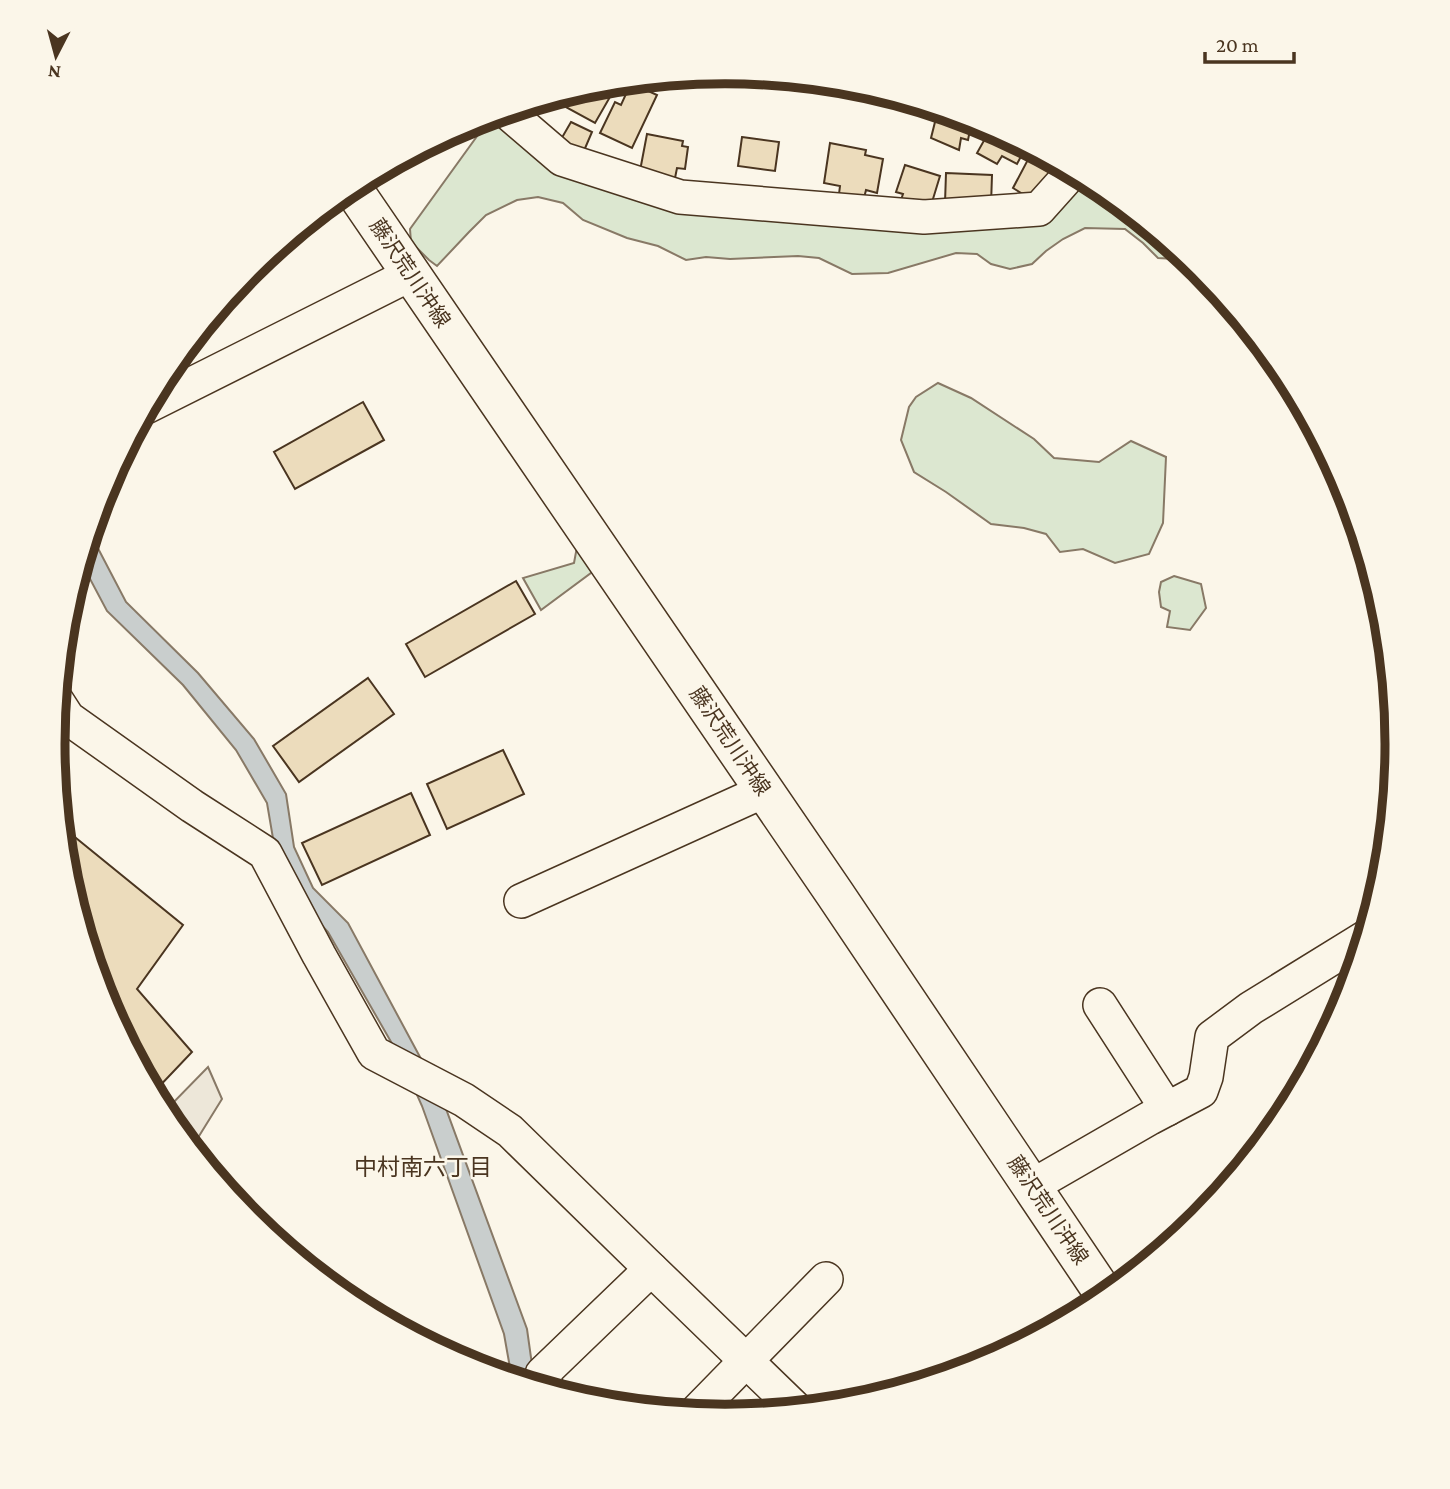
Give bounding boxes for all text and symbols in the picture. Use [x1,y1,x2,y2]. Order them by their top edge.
north arrow [21,21,91,91]
scale bar [1205,21,1294,65]
text: 20 m [1216,33,1259,57]
text: N [47,61,62,84]
street label: 藤沢荒川沖線 [365,214,455,332]
street label: 藤沢荒川沖線 [685,682,775,800]
street label: 藤沢荒川沖線 [1003,1151,1093,1269]
district label: 中村南六丁目 [354,1154,492,1180]

